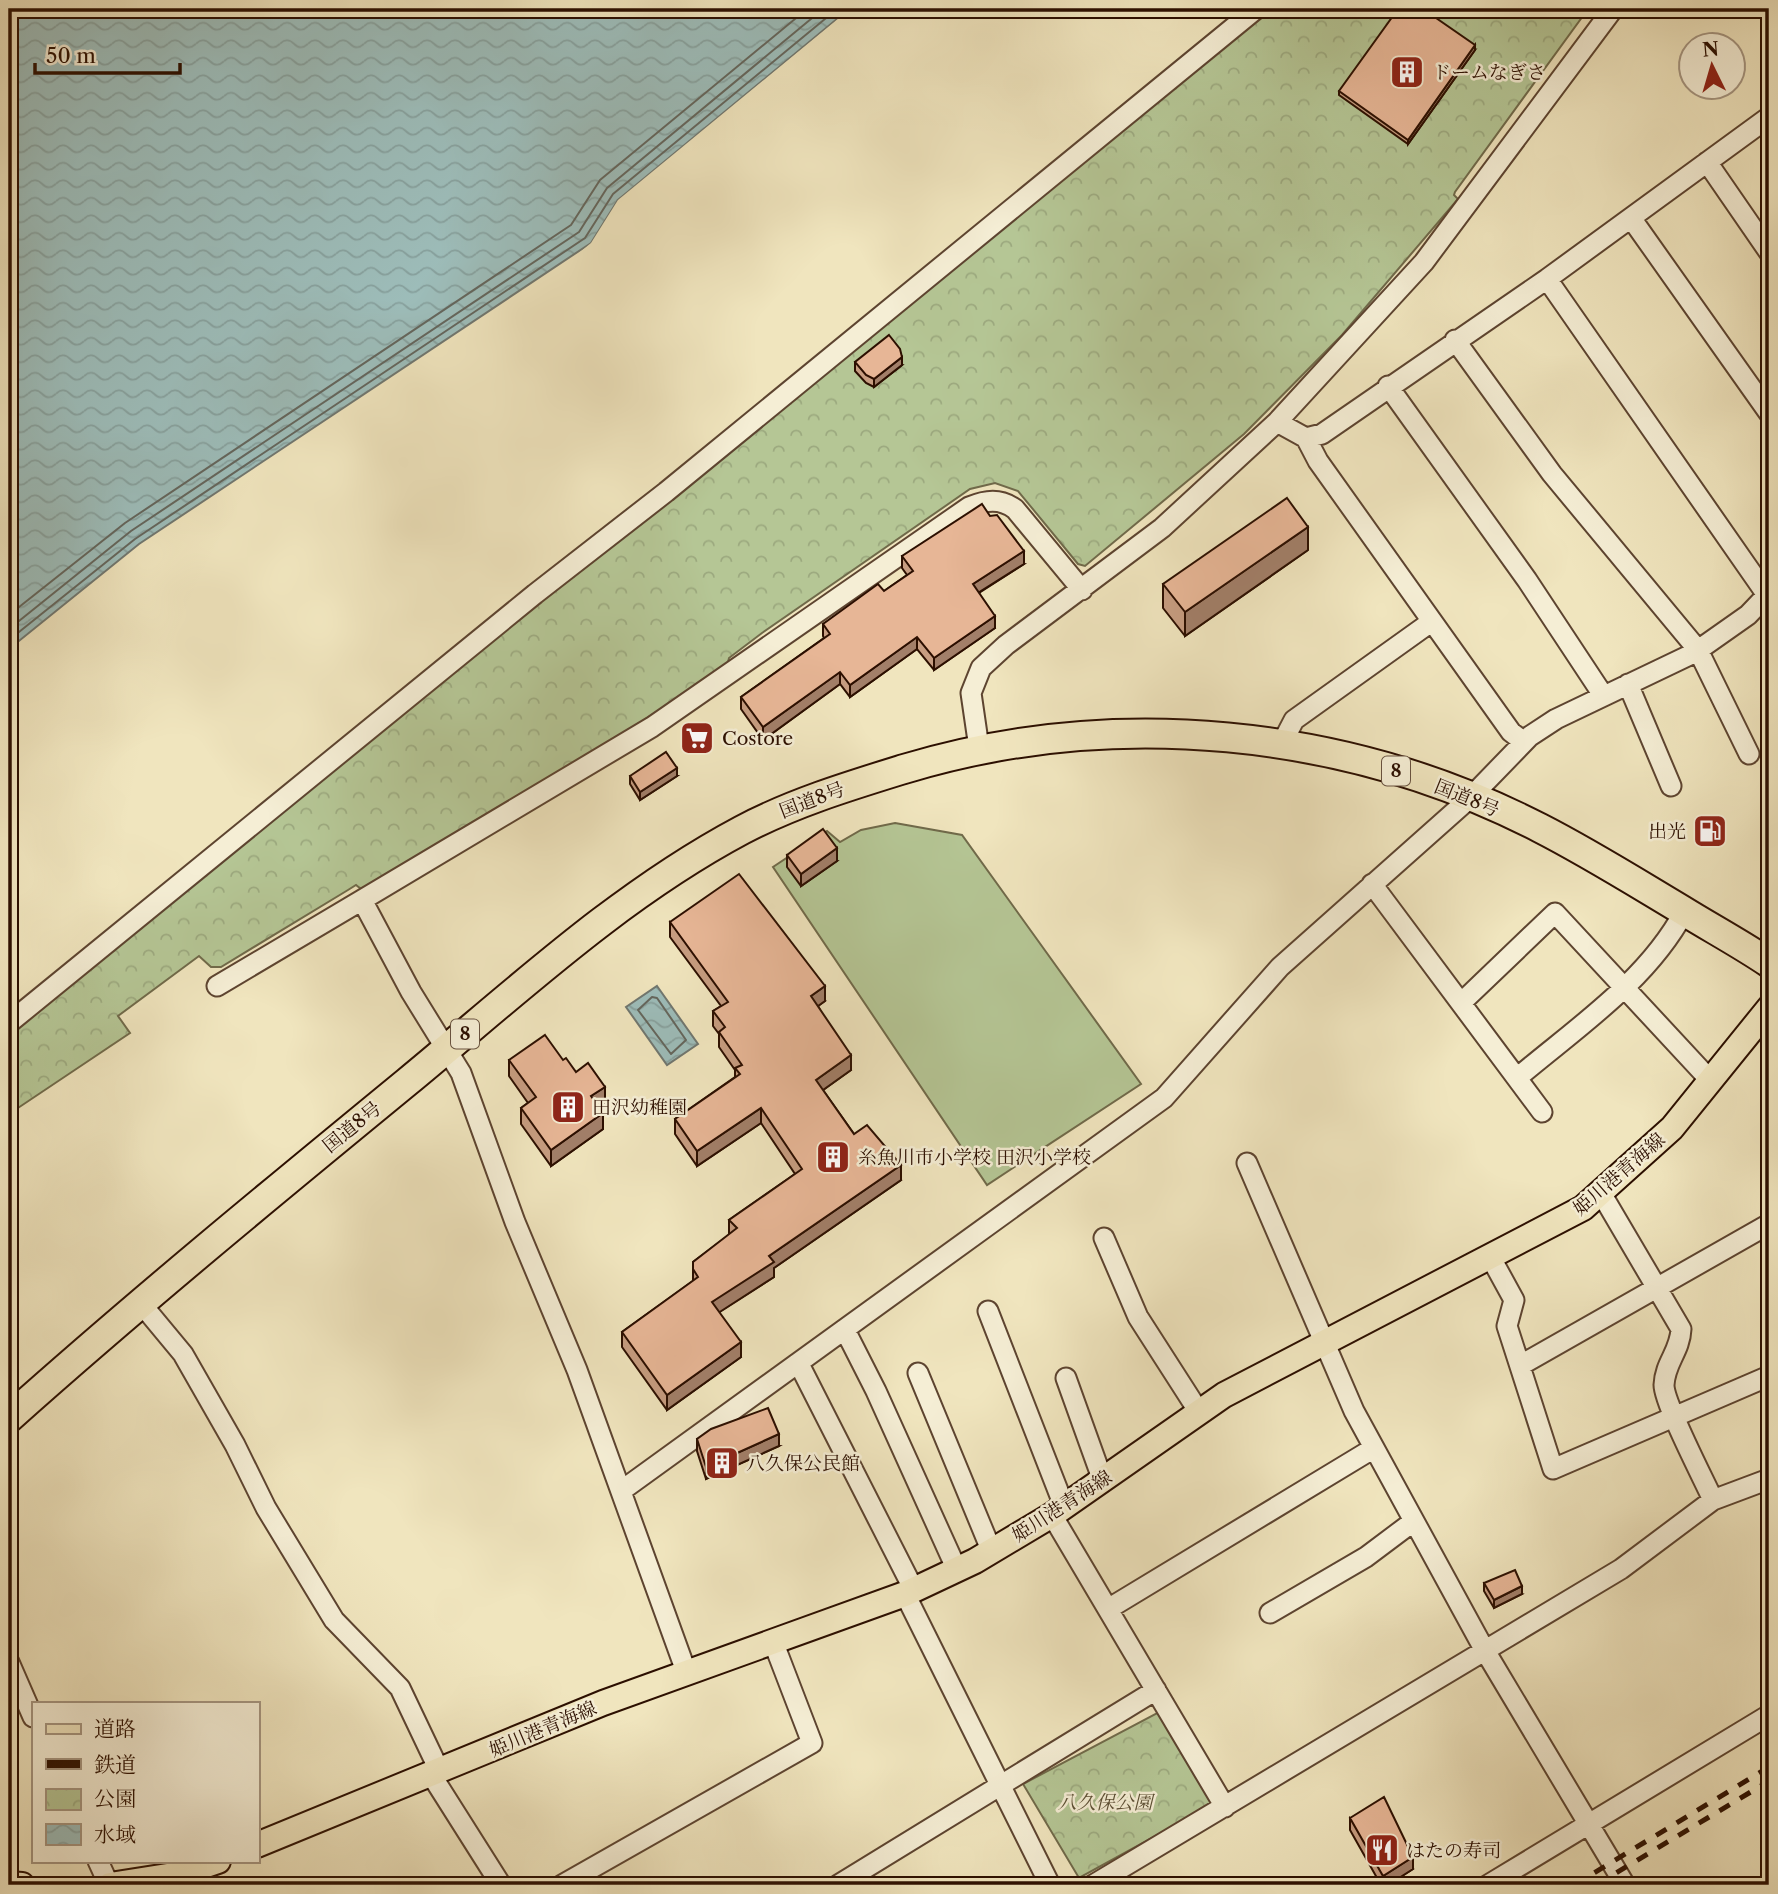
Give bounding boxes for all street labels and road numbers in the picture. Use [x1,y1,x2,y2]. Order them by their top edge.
road number: 8 [1382,756,1410,786]
street label: 国道8号 [1431,775,1503,821]
street label: 国道8号 [776,777,848,823]
road number: 8 [451,1020,479,1049]
street label: 国道8号 [318,1097,386,1157]
street label: 姫川港青海線 [1568,1128,1670,1220]
street label: 姫川港青海線 [1008,1465,1116,1547]
street label: 姫川港青海線 [486,1696,600,1762]

